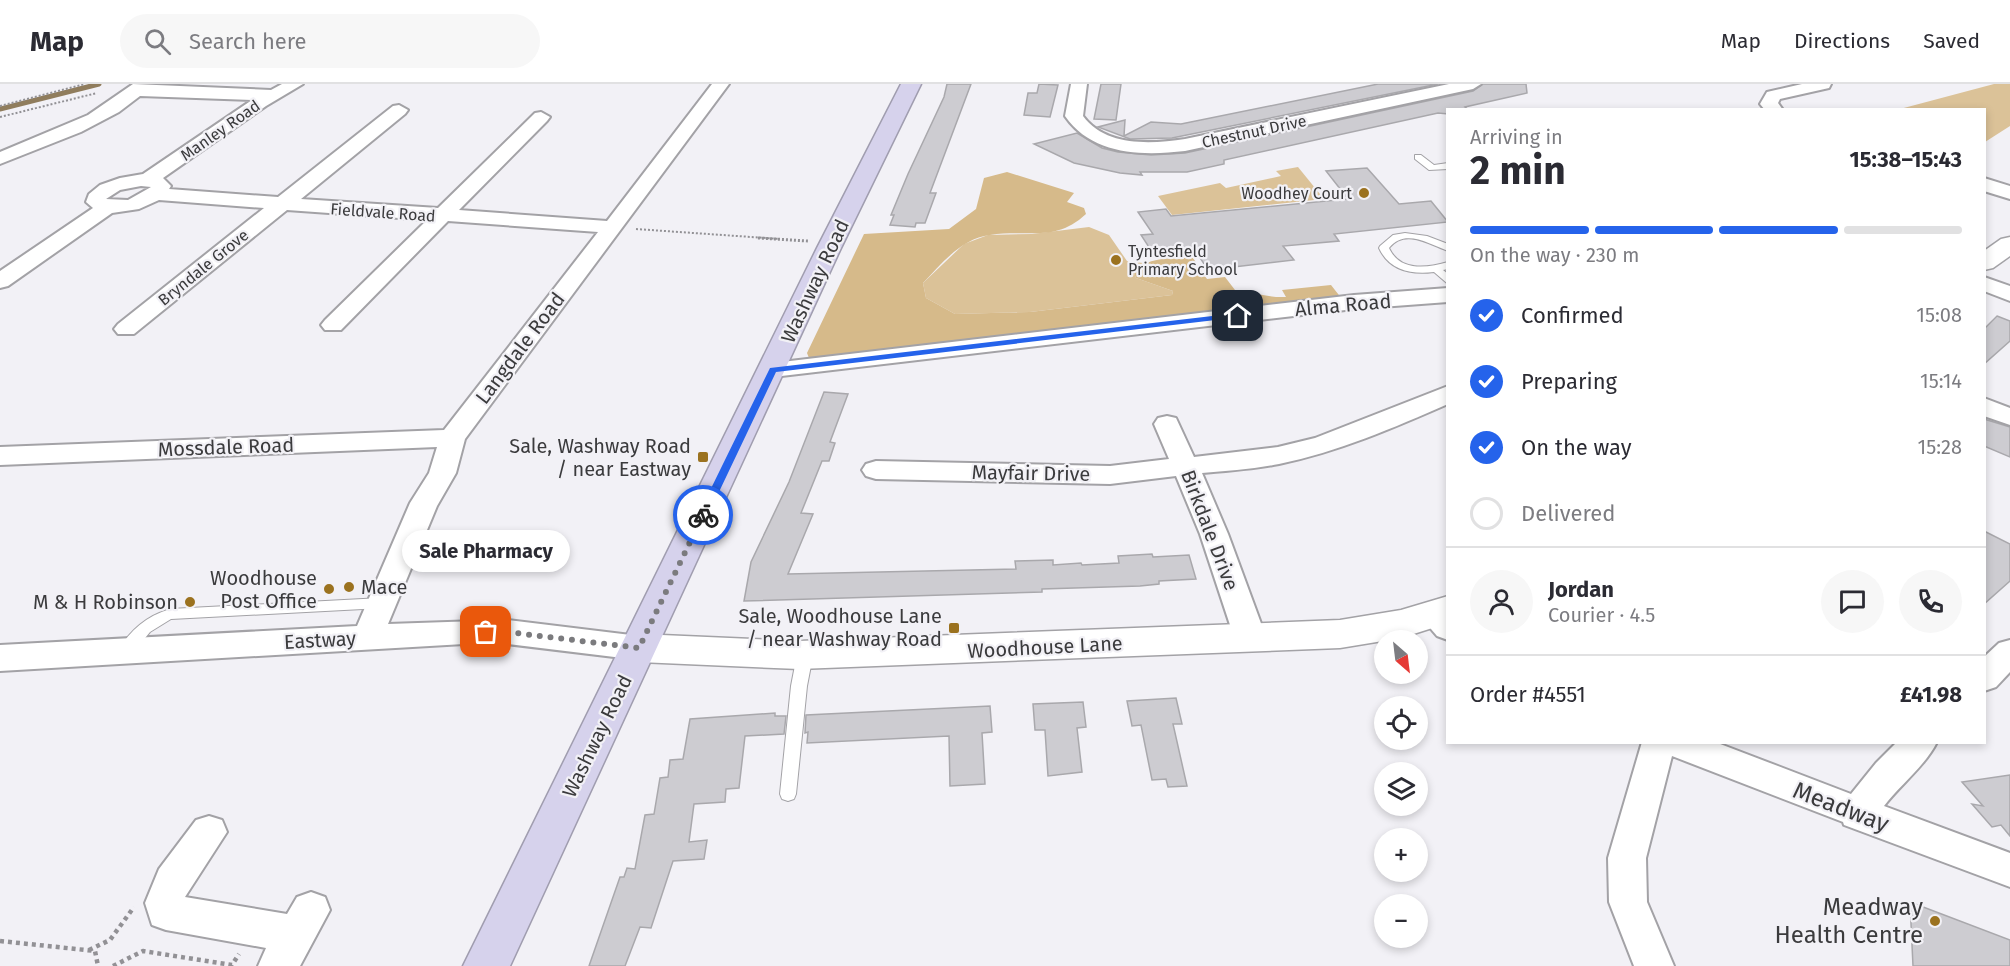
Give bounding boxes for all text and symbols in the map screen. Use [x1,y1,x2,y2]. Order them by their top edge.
search box [120,14,540,68]
text: Map [30,25,84,58]
icon: search [141,25,174,58]
text: Search here [189,28,307,55]
text: Map [1721,28,1761,54]
text: Directions [1794,28,1890,54]
text: Saved [1923,28,1980,54]
street label: Manley Road [177,96,264,165]
street label: Chestnut Drive [1200,111,1308,152]
text: Arriving in [1470,125,1563,149]
text: 15:38–15:43 [1850,146,1962,173]
text: 2 min [1470,148,1566,194]
place label: Woodhey Court [1241,184,1352,203]
marker: Woodhey Court [1357,186,1371,200]
street label: Fieldvale Road [330,199,436,226]
street label: Washway Road [776,215,854,347]
street label: Bryndale Grove [154,225,252,310]
place label: Tyntesfield Primary School [1128,242,1238,279]
text: On the way · 230 m [1470,243,1639,267]
marker: Tyntesfield Primary School [1109,253,1123,267]
street label: Langdale Road [470,288,570,408]
street label: Alma Road [1294,289,1392,321]
pin [1212,290,1263,341]
icon: home [1221,299,1254,332]
icon: check [1470,299,1503,332]
text: Confirmed [1521,302,1624,329]
text: 15:08 [1916,303,1962,327]
icon: check [1470,365,1503,398]
text: Preparing [1521,368,1617,395]
text: 15:14 [1920,369,1962,393]
icon: check [1470,431,1503,464]
street label: Mossdale Road [157,433,295,461]
place label: Sale, Washway Road / near Eastway [509,434,691,481]
text: On the way [1521,434,1632,461]
text: 15:28 [1918,435,1962,459]
marker: Sale, Washway Road / near Eastway [696,450,710,464]
street label: Mayfair Drive [971,460,1091,486]
street label: Birkdale Drive [1176,466,1244,594]
courier [673,485,733,545]
icon: bike [687,499,720,532]
text: Delivered [1521,500,1616,527]
callout: Sale Pharmacy [402,530,570,572]
text: Sale Pharmacy [419,539,553,563]
place label: Woodhouse Post Office [210,566,317,613]
button: person [1470,570,1533,633]
button: chat [1821,570,1884,633]
button: phone [1899,570,1962,633]
place label: Mace [361,575,408,599]
text: Jordan [1548,576,1614,603]
marker: Mace [342,580,356,594]
marker: Woodhouse Post Office [322,582,336,596]
place label: M & H Robinson [33,590,178,614]
marker: M & H Robinson [183,595,197,609]
text: Courier · 4.5 [1548,603,1655,627]
place label: Sale, Woodhouse Lane / near Washway Road [738,604,942,651]
pin [460,606,511,657]
icon: bag [469,615,502,648]
marker: Sale, Woodhouse Lane / near Washway Road [947,621,961,635]
street label: Eastway [283,626,357,654]
north arrow [1374,630,1428,684]
map controls [1374,630,1428,948]
street label: Woodhouse Lane [967,631,1123,663]
street label: Washway Road [557,671,637,801]
text: Order #4551 [1470,681,1586,708]
text: £41.98 [1900,681,1962,708]
button: locate [1374,696,1428,750]
button: layers [1374,762,1428,816]
street label: Meadway [1789,776,1893,838]
button: + [1374,828,1428,882]
place label: Meadway Health Centre [1775,893,1923,949]
button: − [1374,894,1428,948]
marker: Meadway Health Centre [1928,914,1942,928]

